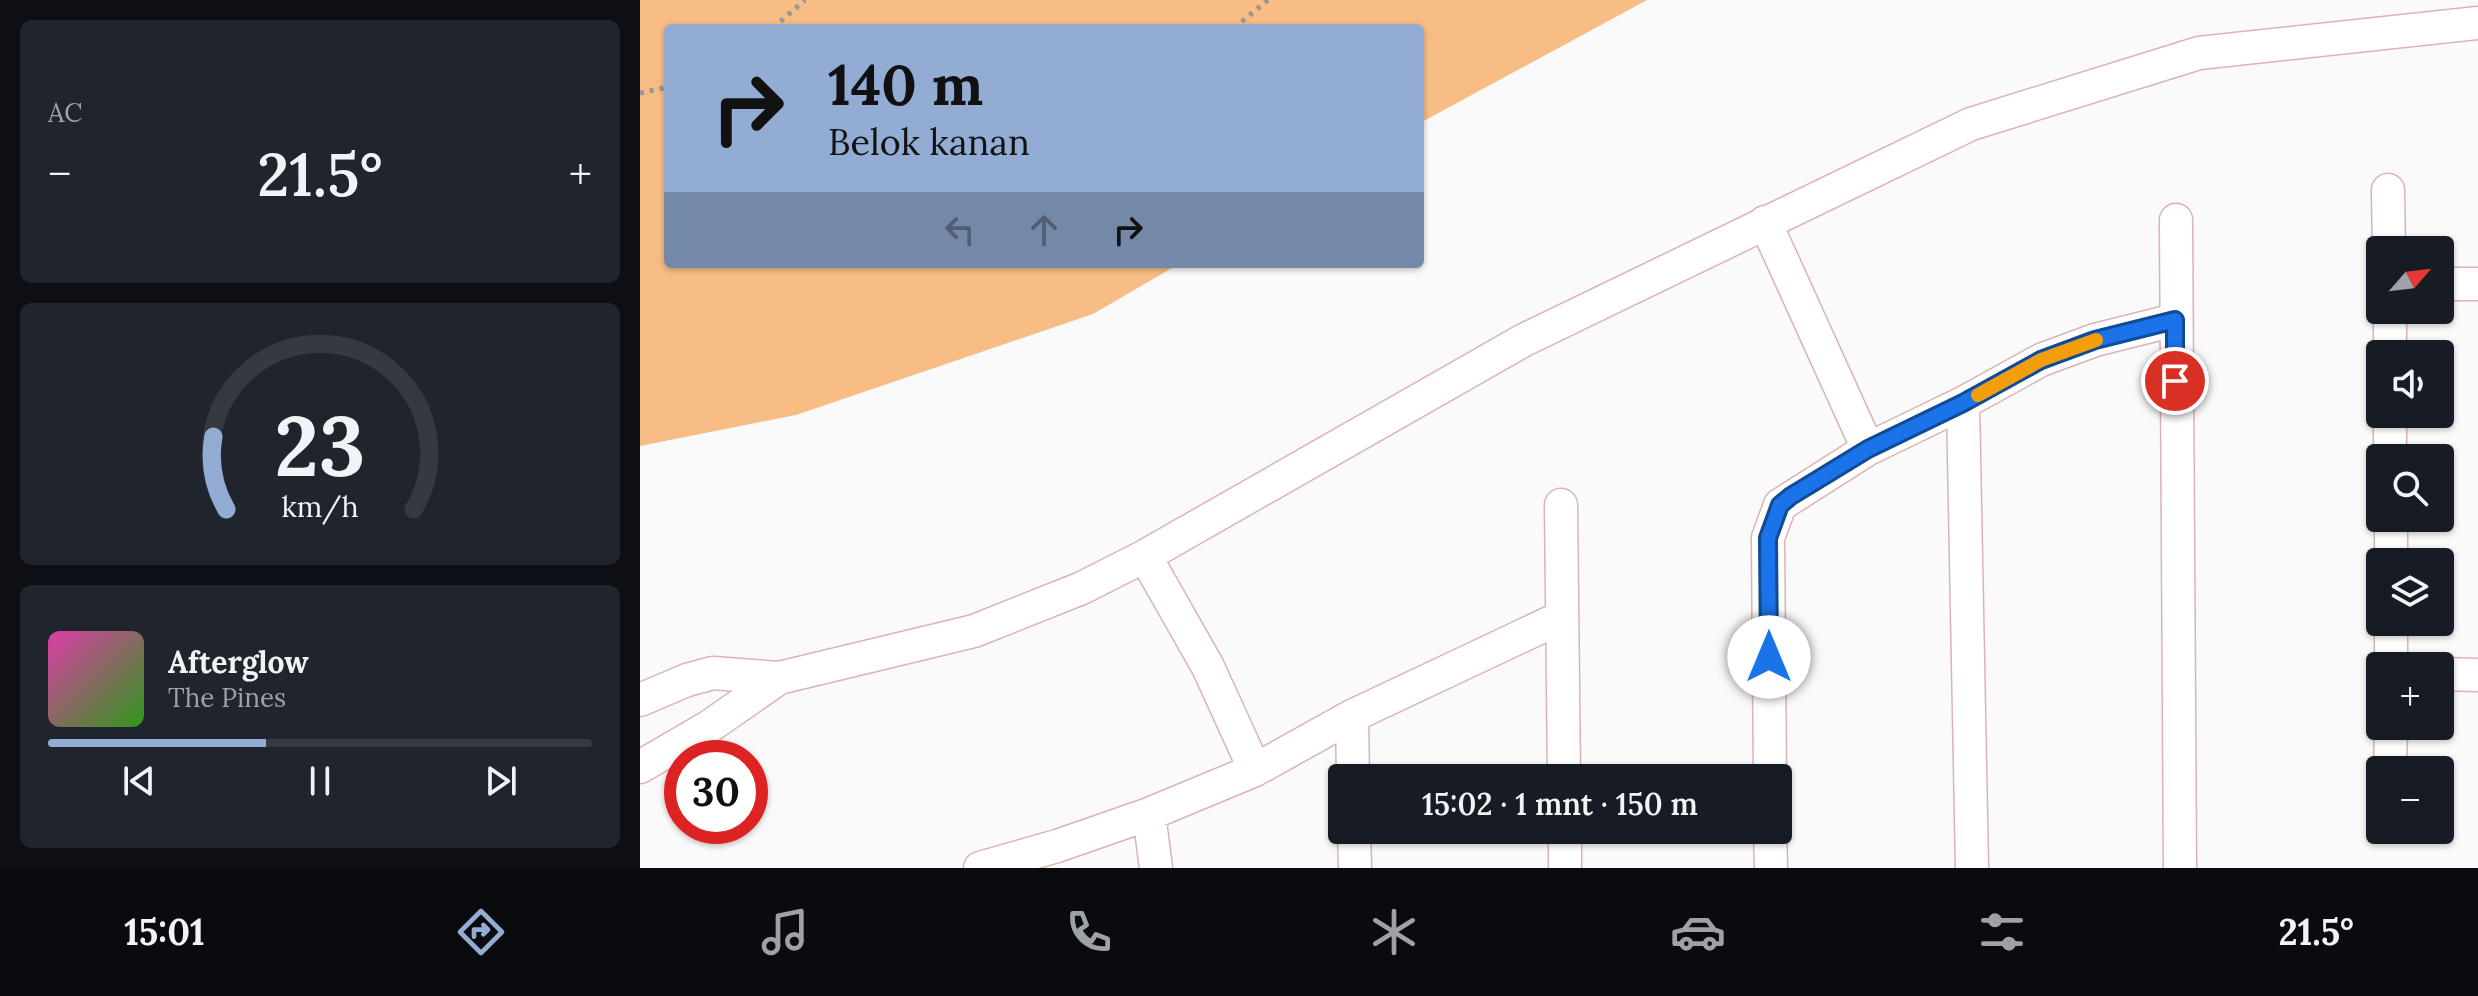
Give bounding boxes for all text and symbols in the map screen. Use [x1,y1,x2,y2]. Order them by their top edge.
text: 140 m [828,49,983,120]
icon: right [696,56,800,160]
text: AC [48,96,82,129]
text: Belok kanan [828,119,1030,165]
text: 21.5° [257,136,383,212]
text: − [48,146,71,202]
text: + [569,146,592,202]
icon: left [938,208,982,252]
icon: ahead [1022,208,1066,252]
icon: right [1106,208,1150,252]
north arrow [2366,236,2454,324]
map controls [2366,236,2454,844]
button: sound [2366,340,2454,428]
pin [2141,347,2209,415]
icon: arrive [2153,359,2197,403]
text: 23 [275,392,365,499]
button: search [2366,444,2454,532]
text: km/h [281,488,359,525]
button: layers [2366,548,2454,636]
position arrow [1727,615,1811,699]
text: Afterglow [168,643,309,681]
button: + [2366,652,2454,740]
text: The Pines [168,681,286,714]
speed limit sign: 30 [664,740,768,844]
button: − [2366,756,2454,844]
icon: previous [117,759,161,803]
icon: pause [298,759,342,803]
icon: next [479,759,523,803]
text: 15:02 · 1 mnt · 150 m [1422,785,1698,823]
icon: directions [453,904,509,960]
icon: music [757,904,813,960]
icon: phone [1061,904,1117,960]
icon: climate [1366,904,1422,960]
icon: car [1670,904,1726,960]
icon: filters [1974,904,2030,960]
text: 15:01 [124,909,205,955]
text: 21.5° [2278,909,2354,955]

